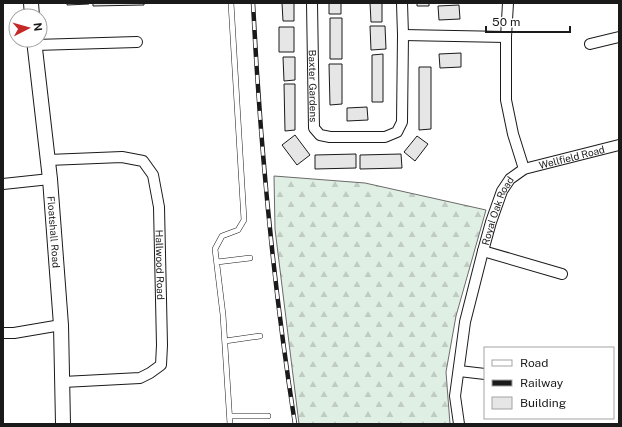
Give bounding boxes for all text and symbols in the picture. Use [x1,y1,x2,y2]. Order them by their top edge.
north arrow [8,8,48,48]
scale bar [486,8,570,34]
text: 50 m [492,15,520,29]
text: N [32,22,44,32]
street label: Baxter Gardens [307,50,320,122]
street label: Wellfield Road [538,143,606,171]
street label: Royal Oak Road [479,174,516,247]
street label: Floatshall Road [45,196,63,268]
street label: Hallwood Road [153,230,167,300]
legend [484,347,614,419]
text: Road [520,356,548,370]
text: Railway [520,376,564,390]
text: Building [520,396,566,410]

